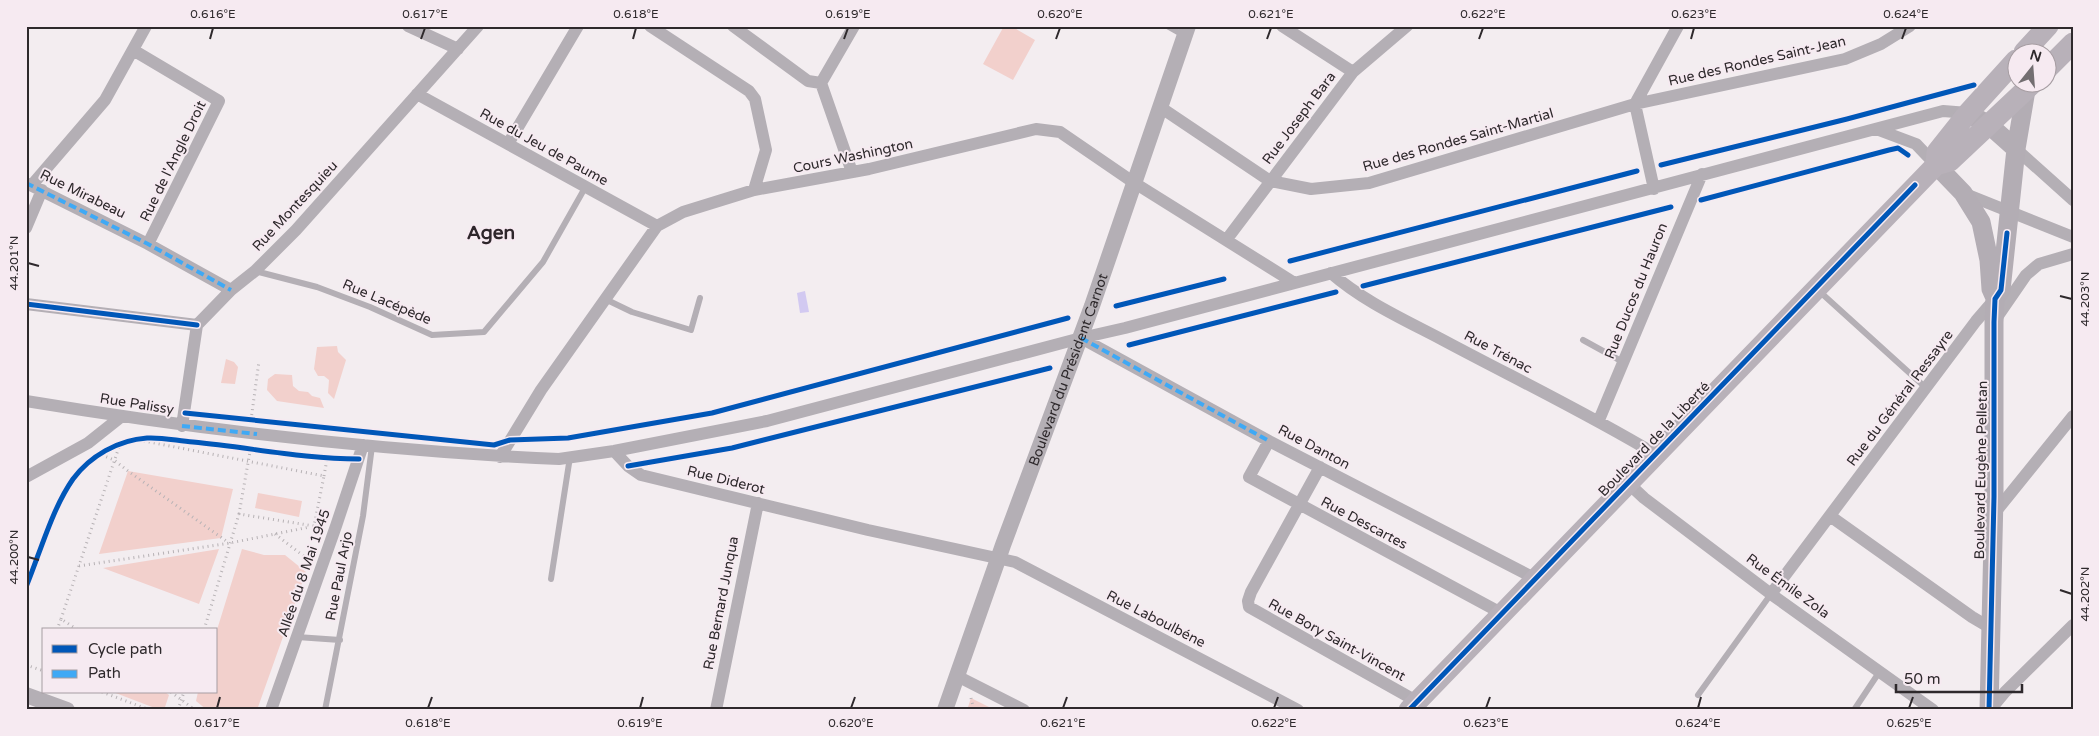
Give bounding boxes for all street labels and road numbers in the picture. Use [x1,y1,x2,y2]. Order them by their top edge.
street label: Rue des Rondes Saint-Jean [1667,32,1847,90]
street label: Rue Joseph Bara [1259,68,1339,168]
street label: Rue de l'Angle Droit [136,97,210,224]
street label: Rue du Jeu de Paume [477,105,611,189]
street label: Rue des Rondes Saint-Martial [1361,105,1555,175]
street label: Cours Washington [792,135,914,177]
street label: Rue Montesquieu [249,157,341,255]
street label: Rue Mirabeau [37,166,129,222]
street label: Rue Ducos du Hauron [1601,220,1671,362]
street label: Boulevard du Président Carnot [1025,270,1111,468]
street label: Rue Lacépède [340,276,434,328]
street label: Rue Trénac [1461,327,1535,377]
street label: Rue du Général Ressayre [1843,327,1957,469]
street label: Boulevard de la Liberté [1595,378,1713,500]
street label: Boulevard Eugène Pelletan [1971,380,1991,560]
street label: Rue Palissy [99,390,176,418]
street label: Rue Danton [1275,421,1353,473]
street label: Rue Diderot [685,462,767,498]
street label: Rue Descartes [1318,493,1410,553]
street label: Allée du 8 Mai 1945 [274,507,334,639]
street label: Rue Paul Arjo [322,530,356,622]
street label: Rue Bernard Junqua [700,535,742,671]
street label: Rue Émile Zola [1743,550,1833,622]
street label: Rue Laboulbéne [1104,587,1208,651]
street label: Rue Bory Saint-Vincent [1265,595,1409,685]

